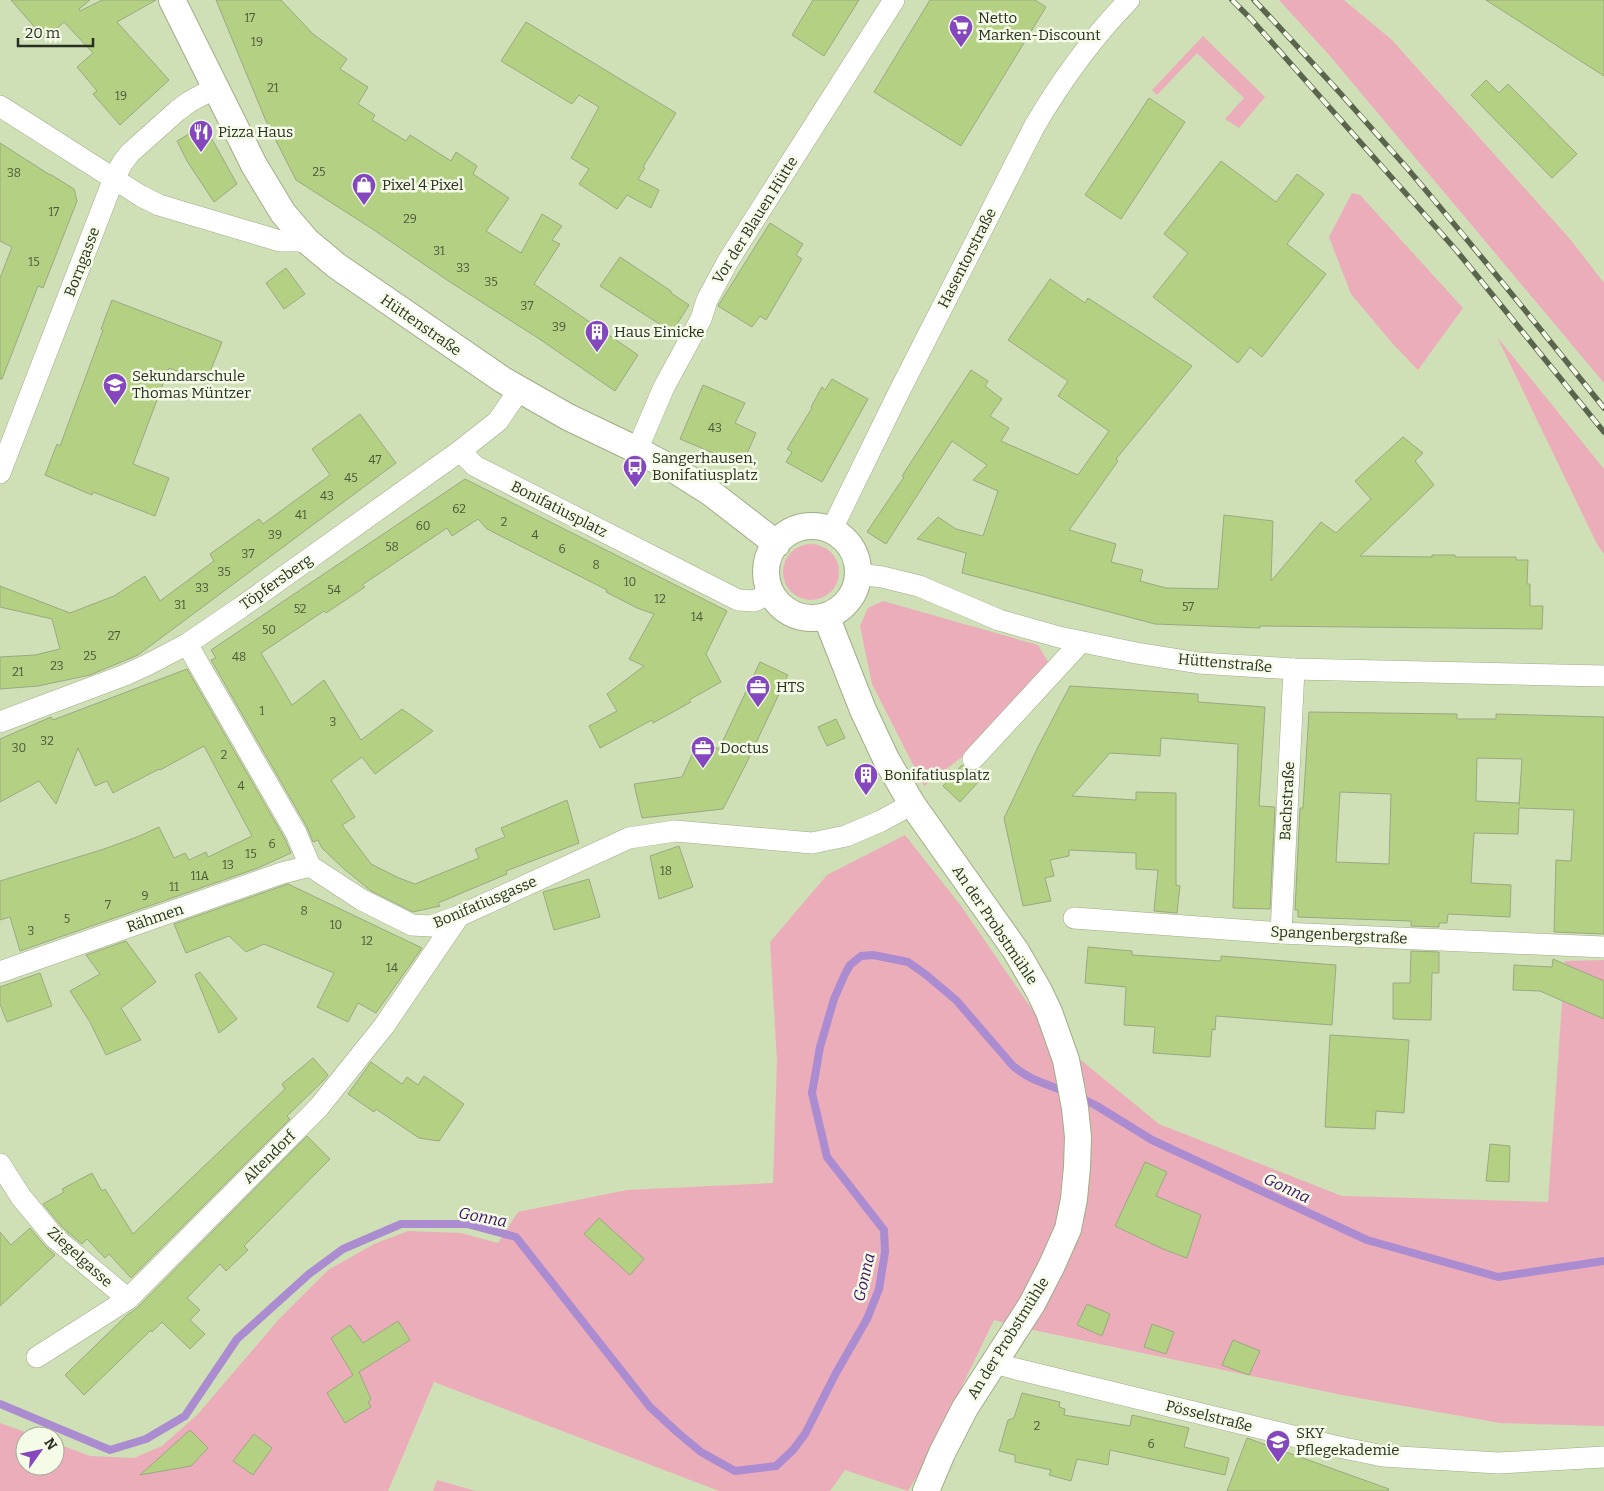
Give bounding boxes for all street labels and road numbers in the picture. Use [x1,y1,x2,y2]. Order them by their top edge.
street label: Vor der Blauen Hütte [709,153,801,287]
street label: Hasentorstraße [934,205,1000,311]
street label: Borngasse [61,225,103,299]
street label: Hüttenstraße [377,291,465,359]
street label: Bonifatiusplatz [508,477,610,541]
street label: Töpfersberg [236,551,316,613]
street label: Hüttenstraße [1177,650,1273,676]
street label: Bachstraße [1276,761,1298,841]
street label: An der Probstmühle [948,862,1042,988]
street label: Bonifatiusgasse [431,872,539,932]
street label: Rähmen [124,900,186,936]
street label: Spangenbergstraße [1270,922,1408,948]
street label: Altendorf [239,1126,300,1187]
street label: Ziegelgasse [44,1223,116,1291]
street label: An der Probstmühle [963,1274,1053,1402]
street label: Pösselstraße [1164,1397,1254,1435]

